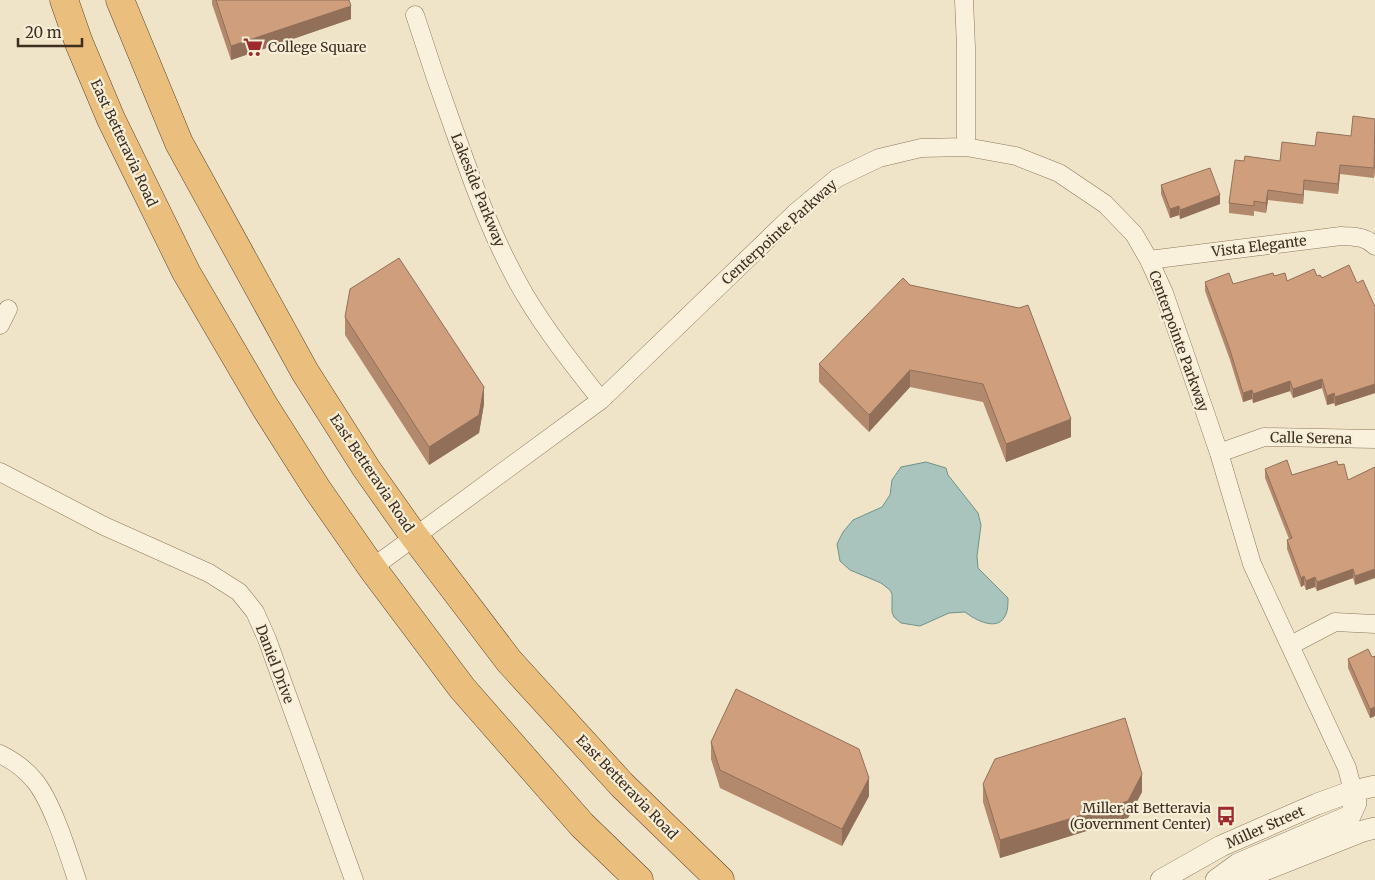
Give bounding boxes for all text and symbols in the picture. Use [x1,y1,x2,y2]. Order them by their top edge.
scale bar [18,15,81,47]
text: 20 m [25,23,62,42]
supermarket icon: College Square [242,36,264,58]
place label: College Square [268,38,366,56]
street label: East Betteravia Road [87,76,162,210]
street label: Lakeside Parkway [447,130,509,250]
street label: Centerpointe Parkway [718,175,841,289]
street label: Vista Elegante [1210,231,1307,261]
street label: Centerpointe Parkway [1145,268,1213,415]
street label: East Betteravia Road [326,411,418,536]
street label: Calle Serena [1270,428,1353,448]
street label: Daniel Drive [252,622,298,706]
street label: East Betteravia Road [572,731,682,843]
place label: Miller at Betteravia (Government Center) [1070,799,1211,833]
street label: Miller Street [1223,801,1308,852]
bus stop icon: Miller at Betteravia (Government Center) [1215,805,1237,827]

